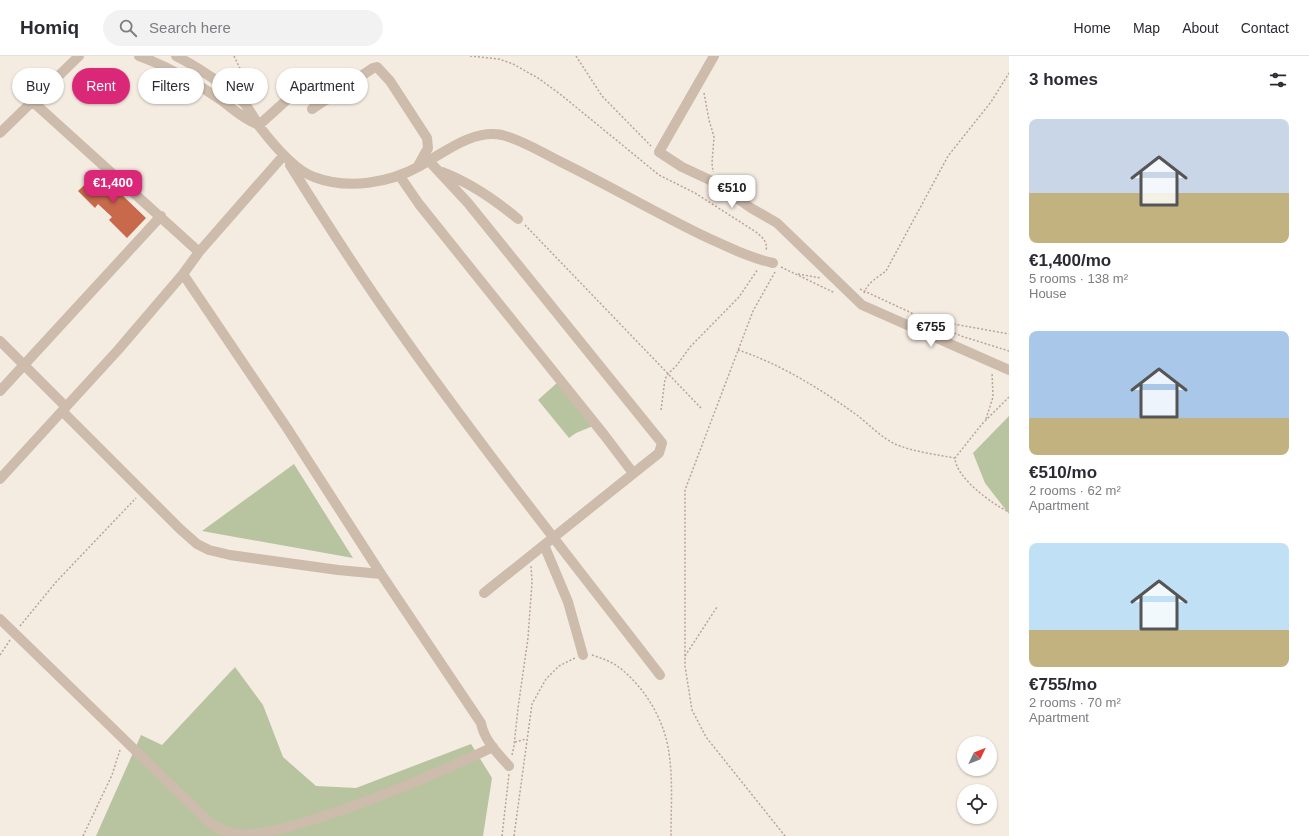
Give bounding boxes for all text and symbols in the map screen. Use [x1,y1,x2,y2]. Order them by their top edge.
search box [103,10,383,46]
text: Homiq [20,17,79,38]
icon: search [117,17,139,39]
text: Search here [149,19,231,36]
text: Home [1074,20,1111,36]
text: Map [1133,20,1160,36]
text: About [1182,20,1219,36]
text: Contact [1241,20,1289,36]
chip: Buy [12,68,64,104]
chip: Rent [72,68,130,104]
chip: Filters [138,68,204,104]
chip: New [212,68,268,104]
chip: Apartment [276,68,368,104]
icon: filters [1267,69,1289,91]
text: 3 homes [1029,70,1098,89]
icon: home [1123,145,1195,217]
pin: €1,400 [80,170,146,204]
text: €1,400 [93,175,133,190]
pin: €510 [708,175,756,209]
text: €510 [718,180,746,195]
text: €1,400/mo [1029,251,1111,270]
text: 5 rooms · 138 m² [1029,271,1128,286]
text: House [1029,286,1067,301]
pin: €755 [907,314,955,348]
text: €755 [917,319,945,334]
icon: home [1123,357,1195,429]
text: €510/mo [1029,463,1097,482]
text: 2 rooms · 62 m² [1029,483,1121,498]
text: Apartment [1029,498,1089,513]
icon: home [1123,569,1195,641]
text: €755/mo [1029,675,1097,694]
text: 2 rooms · 70 m² [1029,695,1121,710]
text: Apartment [1029,710,1089,725]
north arrow [957,736,997,776]
map controls [957,736,997,824]
button: locate [957,784,997,824]

